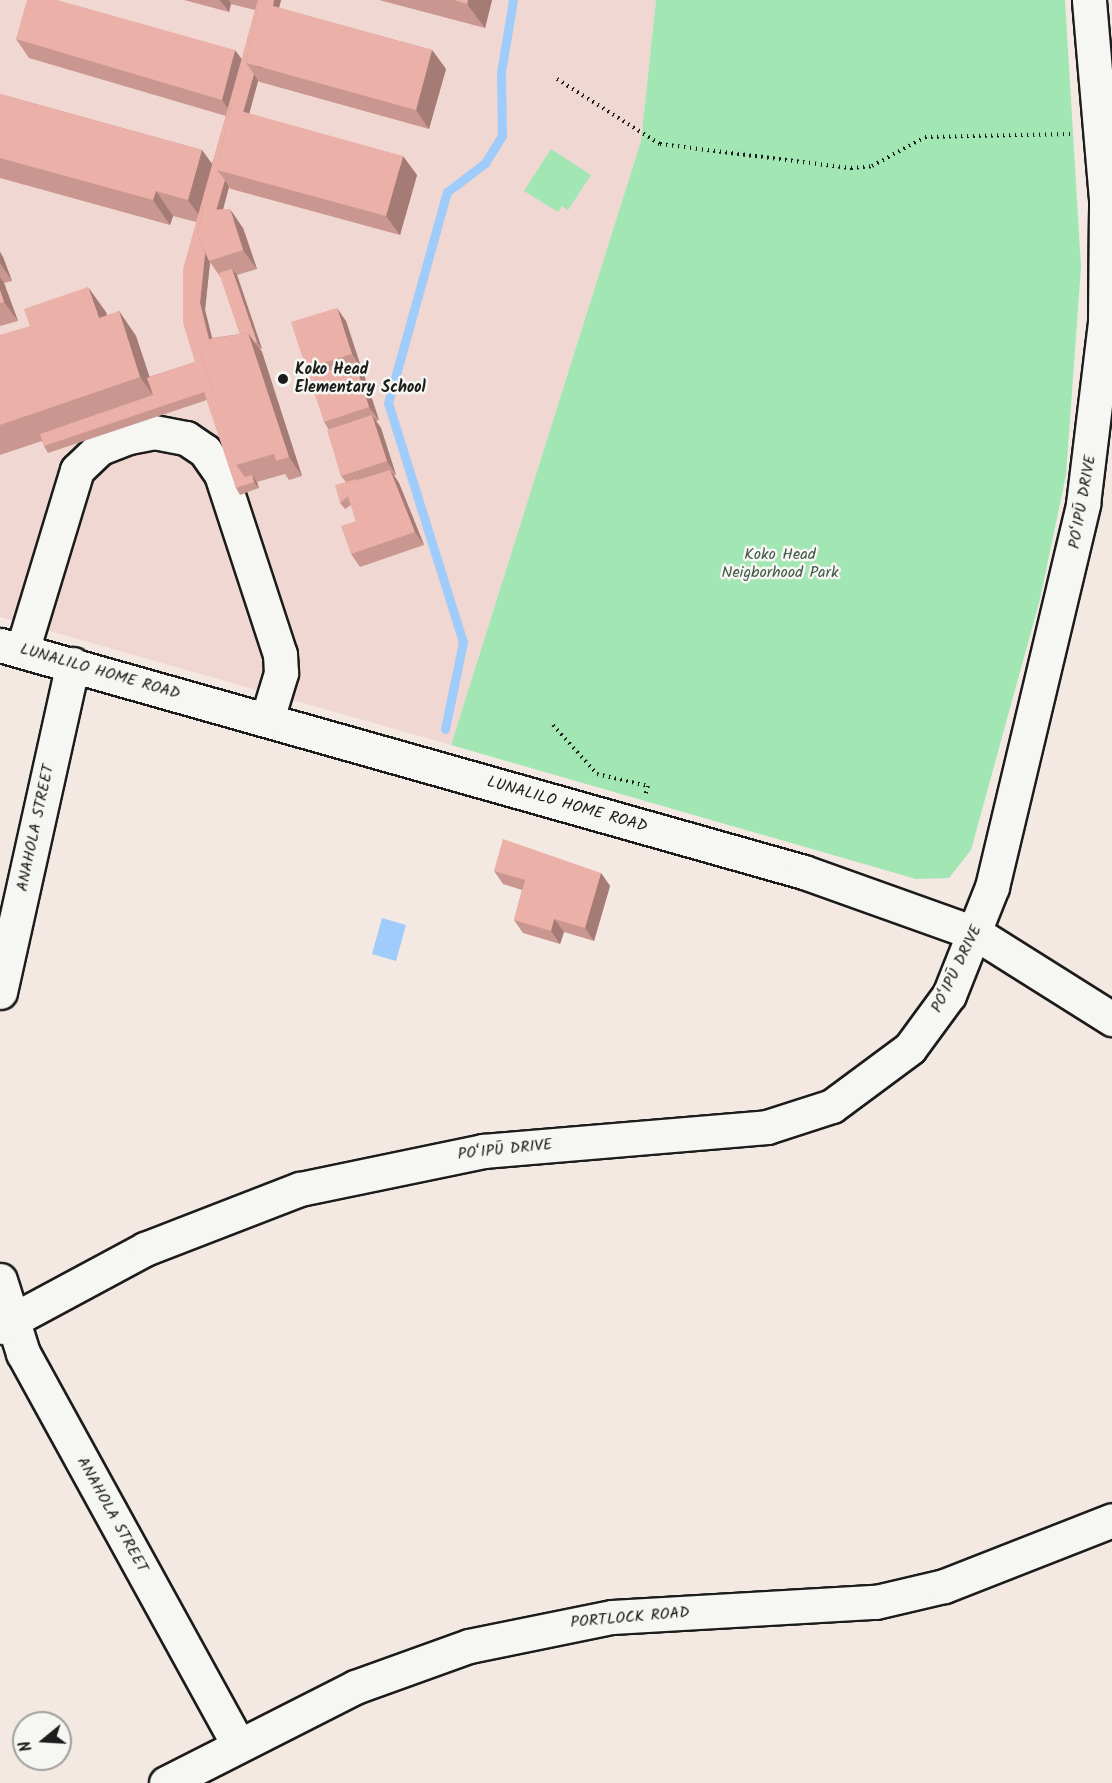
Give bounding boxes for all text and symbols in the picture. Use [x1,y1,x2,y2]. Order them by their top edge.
place label: Koko Head Elementary School [295,360,426,398]
marker: Koko Head Elementary School [276,372,290,386]
street label: PO‘IPŪ DRIVE [1065,453,1101,551]
park label: Koko Head Neigborhood Park [722,545,838,583]
street label: LUNALILO HOME ROAD [18,640,182,704]
street label: ANAHOLA STREET [13,763,59,893]
street label: LUNALILO HOME ROAD [485,773,649,837]
street label: PO‘IPŪ DRIVE [928,922,986,1016]
street label: PO‘IPŪ DRIVE [457,1135,553,1165]
street label: ANAHOLA STREET [72,1454,152,1576]
street label: PORTLOCK ROAD [570,1603,690,1633]
north arrow [12,1711,72,1771]
text: N [13,1737,40,1755]

